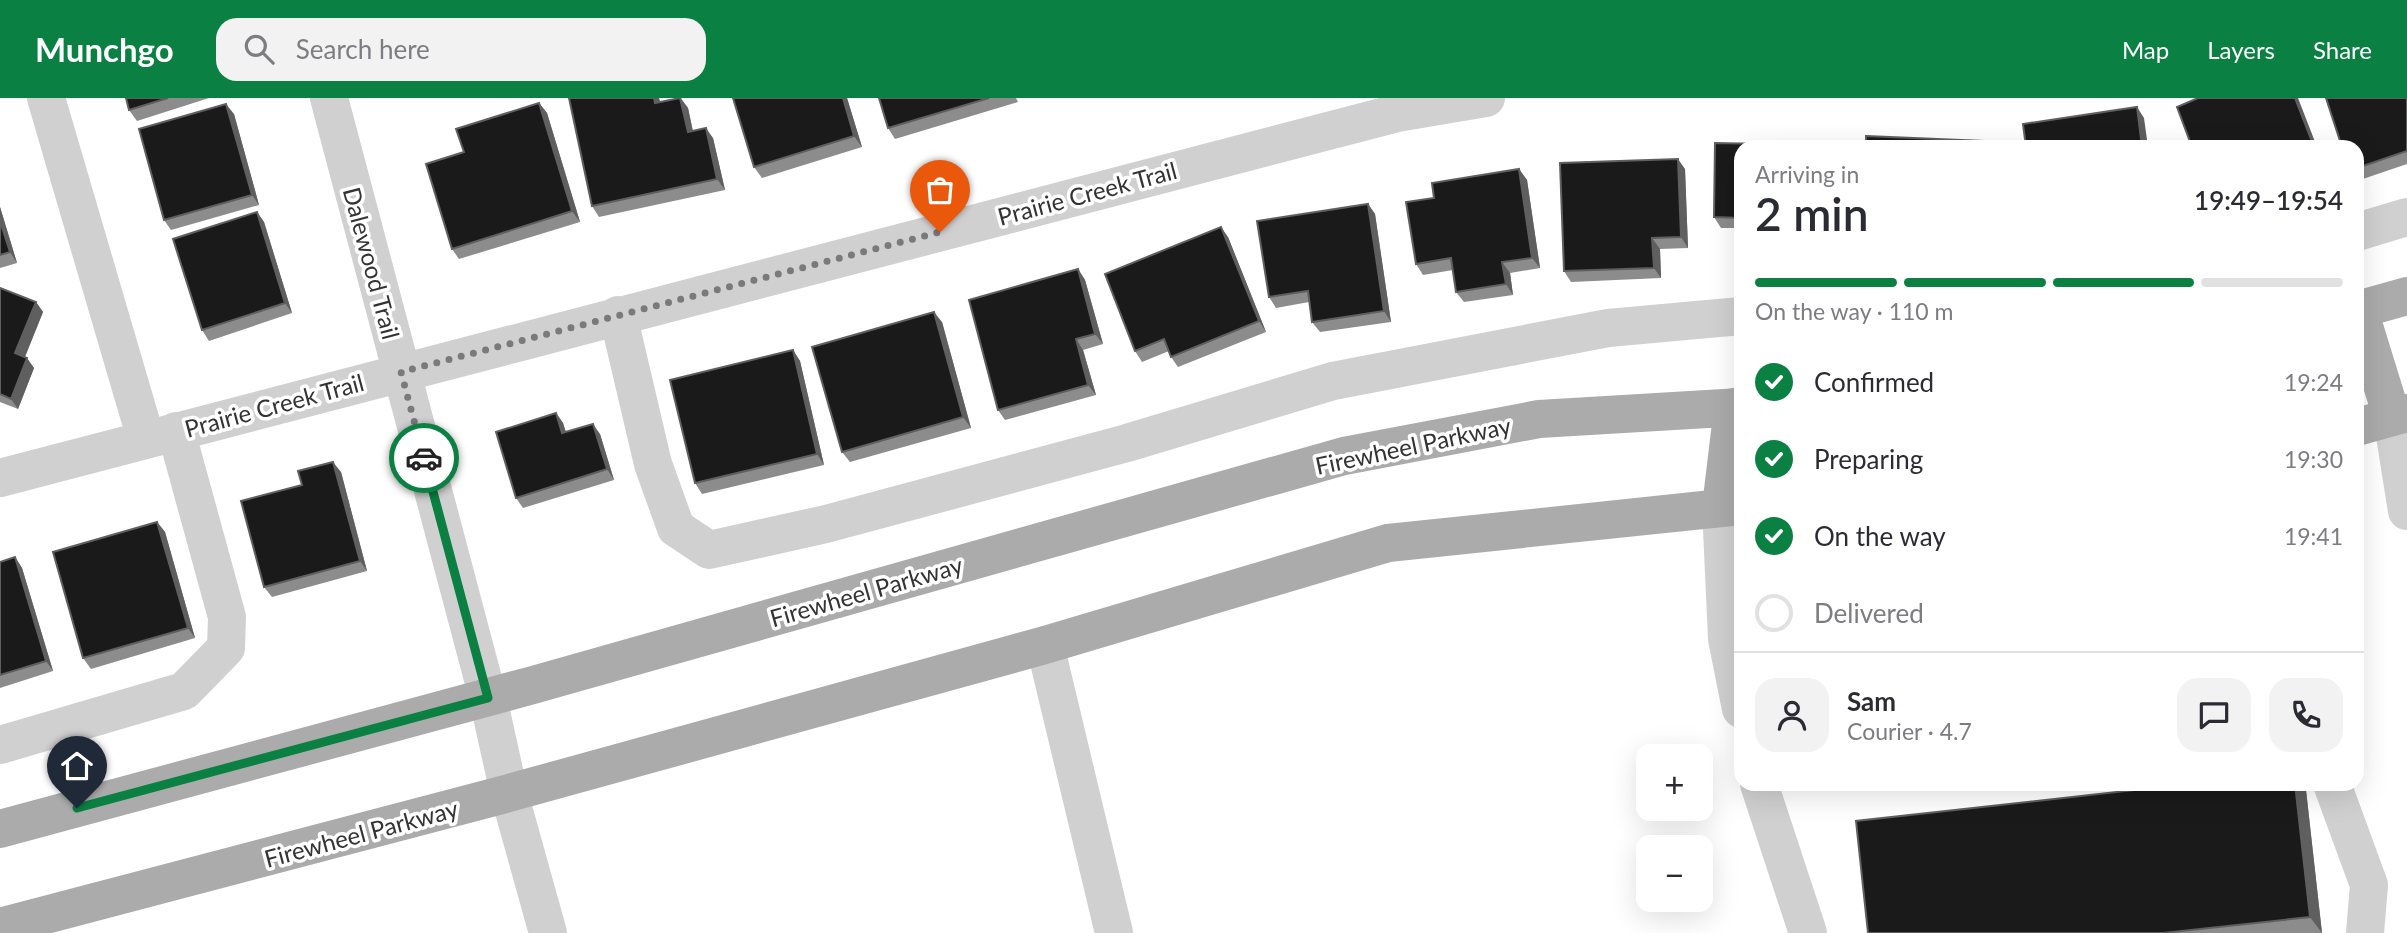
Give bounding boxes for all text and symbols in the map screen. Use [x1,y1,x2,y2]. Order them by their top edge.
search box [216,18,706,81]
text: Munchgo [35,29,174,69]
icon: search [240,30,278,68]
text: Search here [296,33,430,65]
text: Map [2122,35,2169,64]
text: Layers [2207,35,2275,64]
text: Share [2313,35,2372,64]
street label: Prairie Creek Trail [994,155,1180,231]
pin [910,160,970,232]
text: Arriving in [1755,160,1859,188]
icon: bag [921,171,959,209]
street label: Dalewood Trail [338,184,406,342]
text: 19:49–19:54 [2194,184,2343,216]
text: 2 min [1755,186,1869,241]
text: On the way · 110 m [1755,297,1954,325]
icon: check [1755,363,1793,401]
text: Confirmed [1814,366,1934,398]
street label: Prairie Creek Trail [181,367,367,443]
text: 19:24 [2284,368,2343,396]
street label: Firewheel Parkway [1313,410,1514,480]
courier [389,423,459,493]
icon: car [405,439,443,477]
icon: check [1755,440,1793,478]
text: Preparing [1814,443,1923,475]
text: 19:30 [2284,445,2343,473]
icon: check [1755,517,1793,555]
text: On the way [1814,520,1946,552]
text: 19:41 [2284,522,2343,550]
street label: Firewheel Parkway [766,549,966,632]
text: Delivered [1814,597,1924,629]
button: person [1755,678,1829,752]
button: chat [2177,678,2251,752]
button: phone [2269,678,2343,752]
text: Sam [1847,685,1896,717]
text: Courier · 4.7 [1847,717,1972,745]
pin [47,736,107,808]
map controls [1636,744,1713,912]
button: + [1636,744,1713,821]
icon: home [58,747,96,785]
street label: Firewheel Parkway [261,793,462,873]
button: − [1636,835,1713,912]

